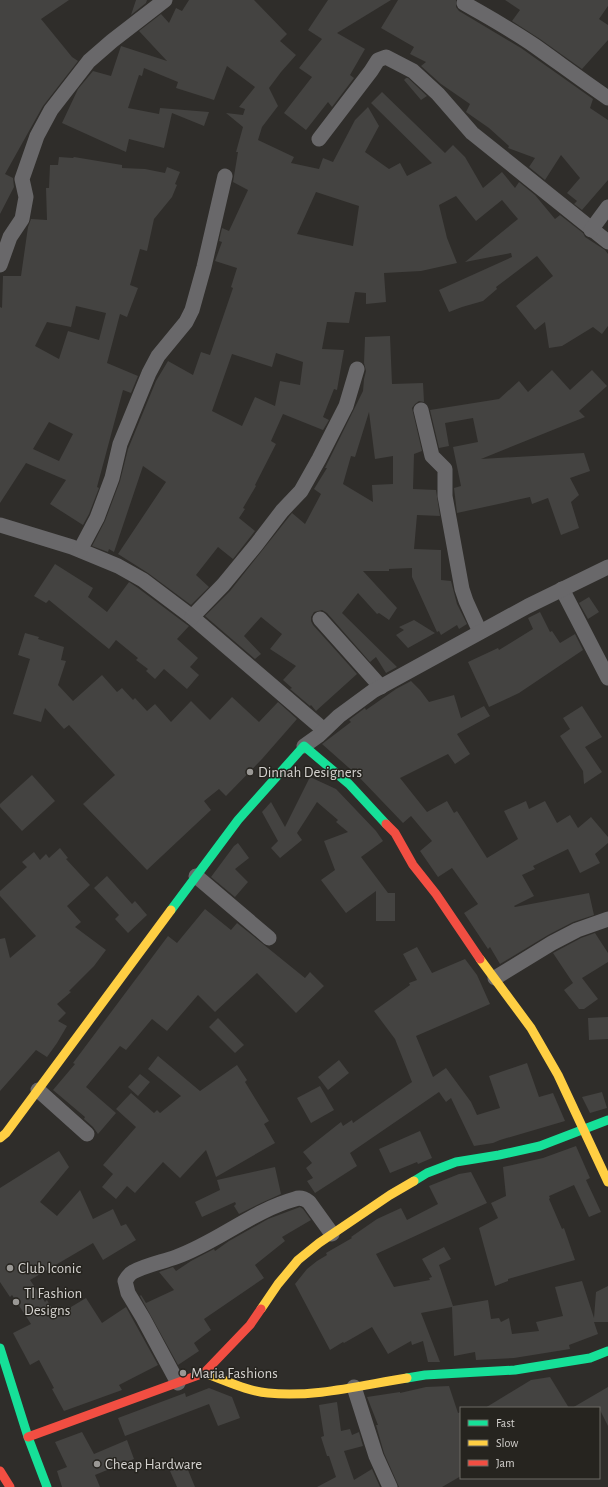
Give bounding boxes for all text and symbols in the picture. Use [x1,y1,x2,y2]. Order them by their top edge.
place label: Dinnah Designers [258,765,362,780]
marker: Dinnah Designers [245,767,255,777]
place label: Club Iconic [18,1261,81,1276]
marker: Club Iconic [5,1263,15,1273]
place label: Tl Fashion Designs [24,1286,82,1318]
marker: Tl Fashion Designs [11,1297,21,1307]
place label: Maria Fashions [191,1366,278,1381]
marker: Maria Fashions [178,1368,188,1378]
legend [460,1407,600,1479]
text: Fast [496,1417,515,1429]
text: Slow [496,1437,518,1449]
place label: Cheap Hardware [105,1457,202,1472]
text: Jam [496,1457,515,1469]
marker: Cheap Hardware [92,1459,102,1469]

